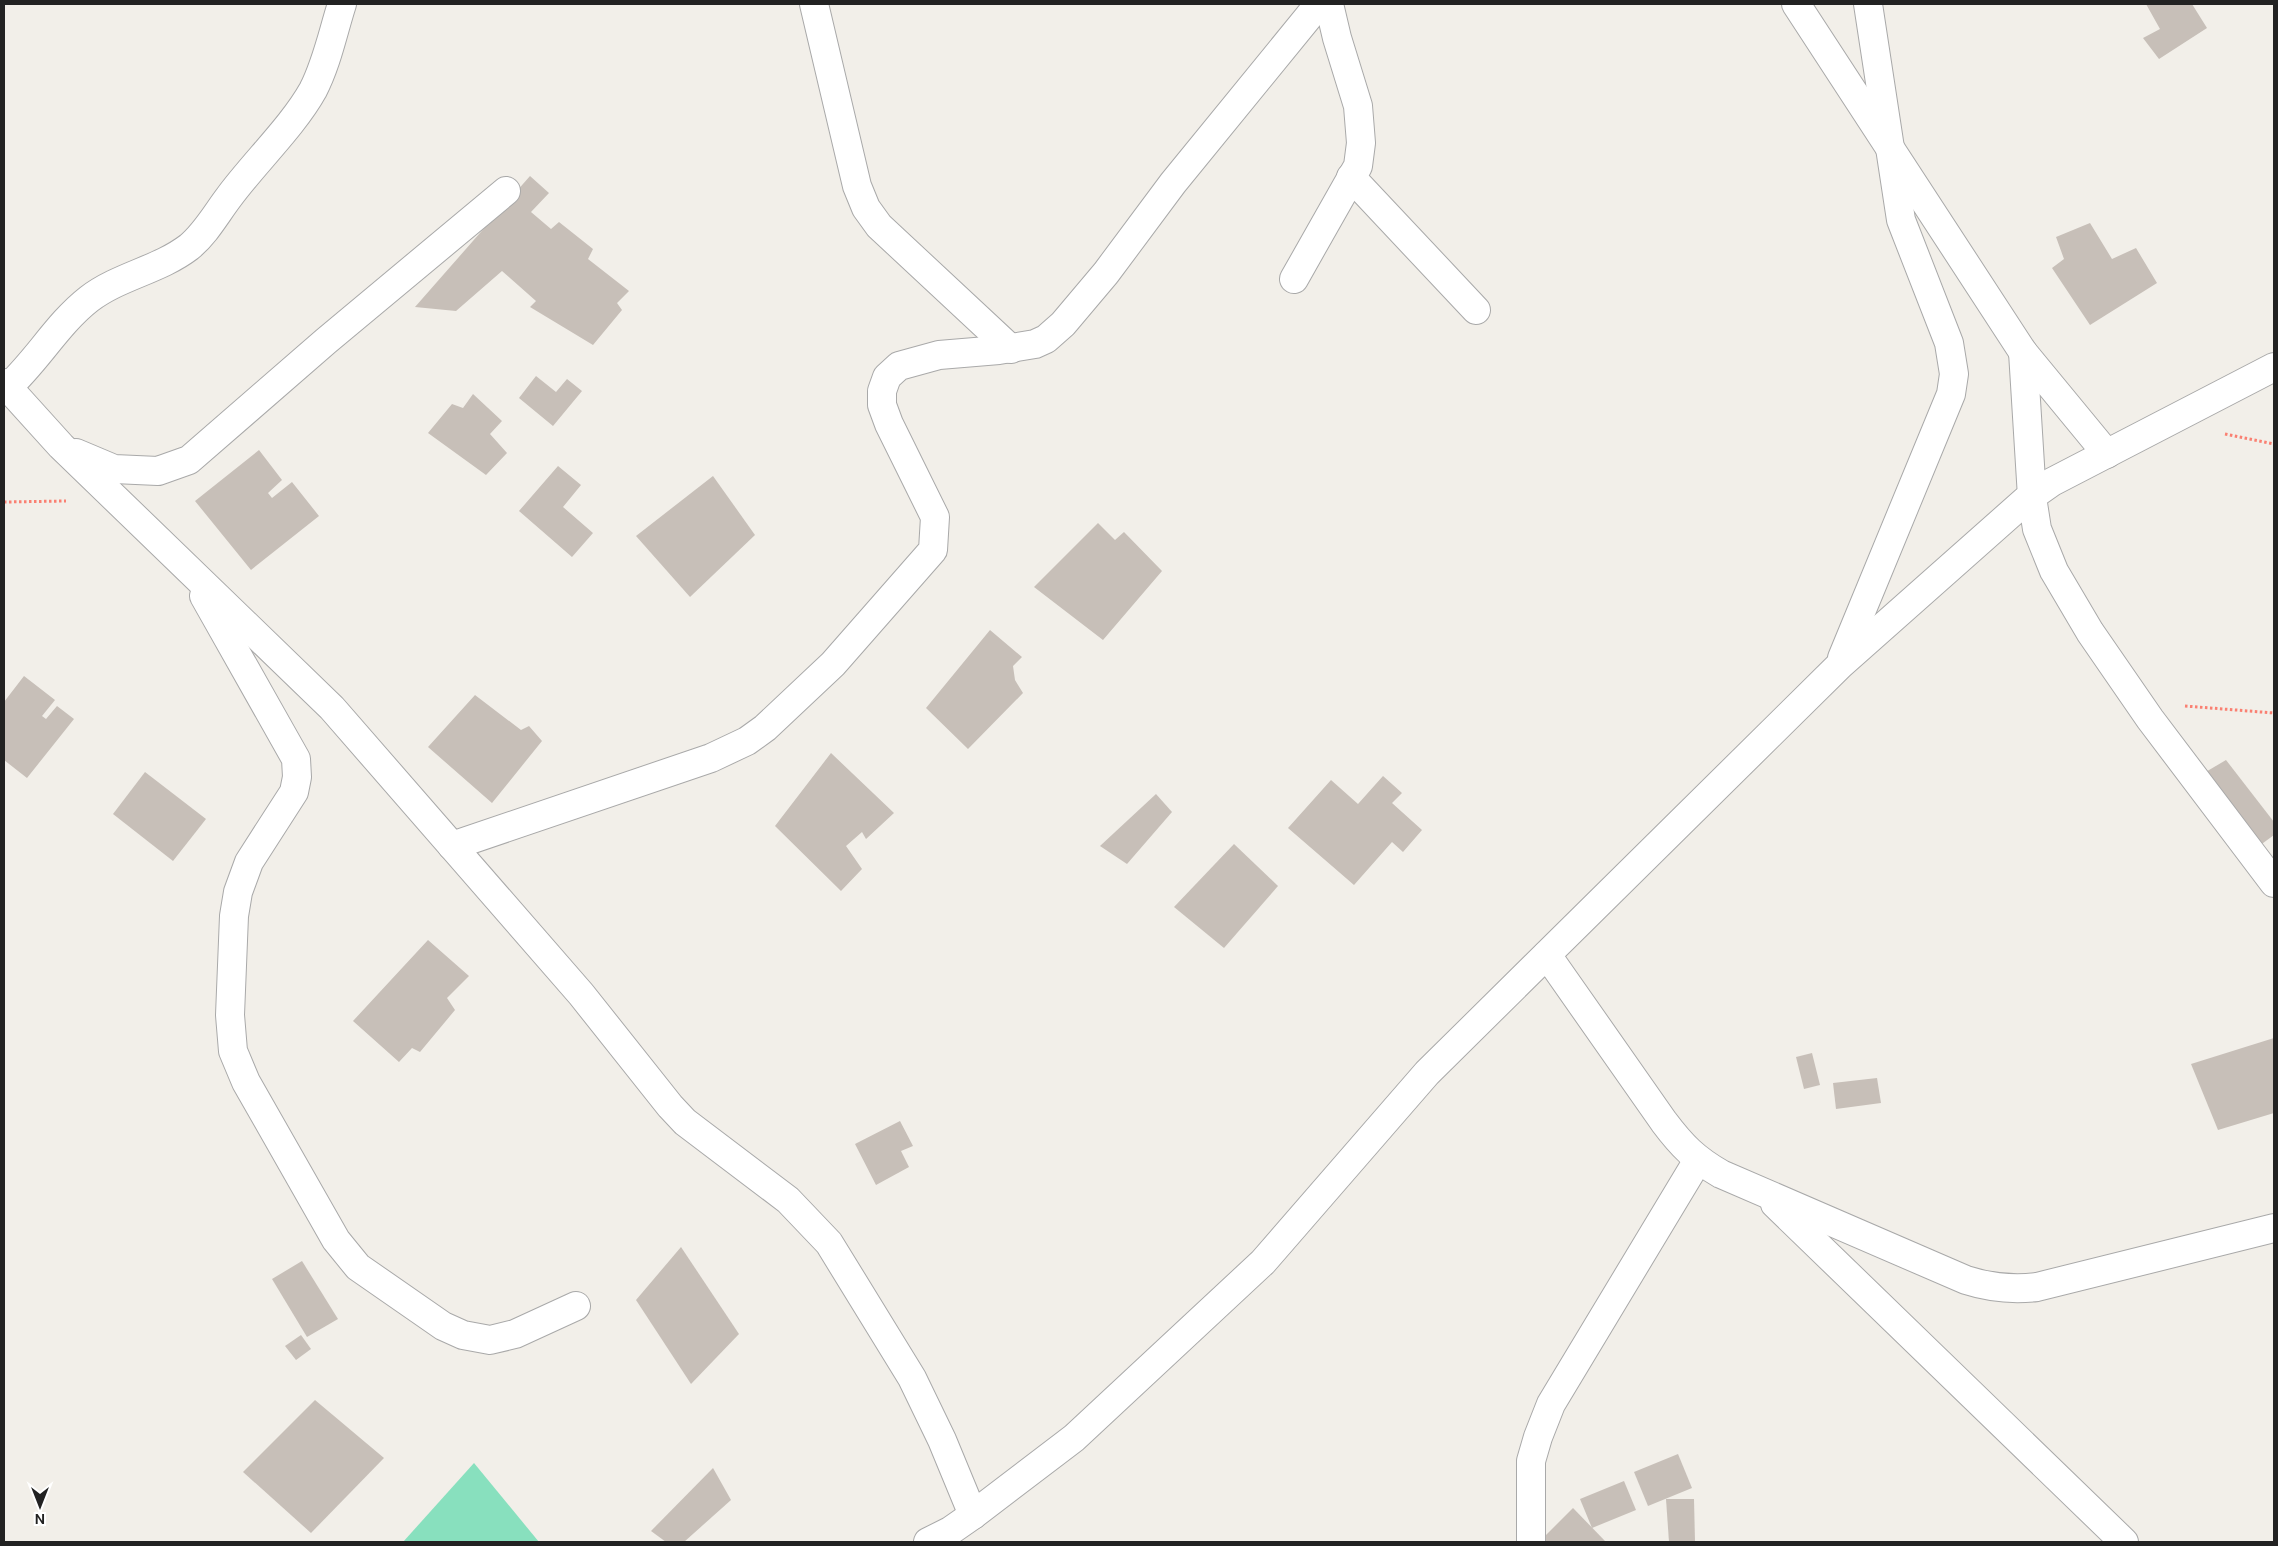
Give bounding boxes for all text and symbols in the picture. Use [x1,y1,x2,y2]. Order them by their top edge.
north arrow [15,1481,65,1531]
text: N [35,1510,45,1528]

